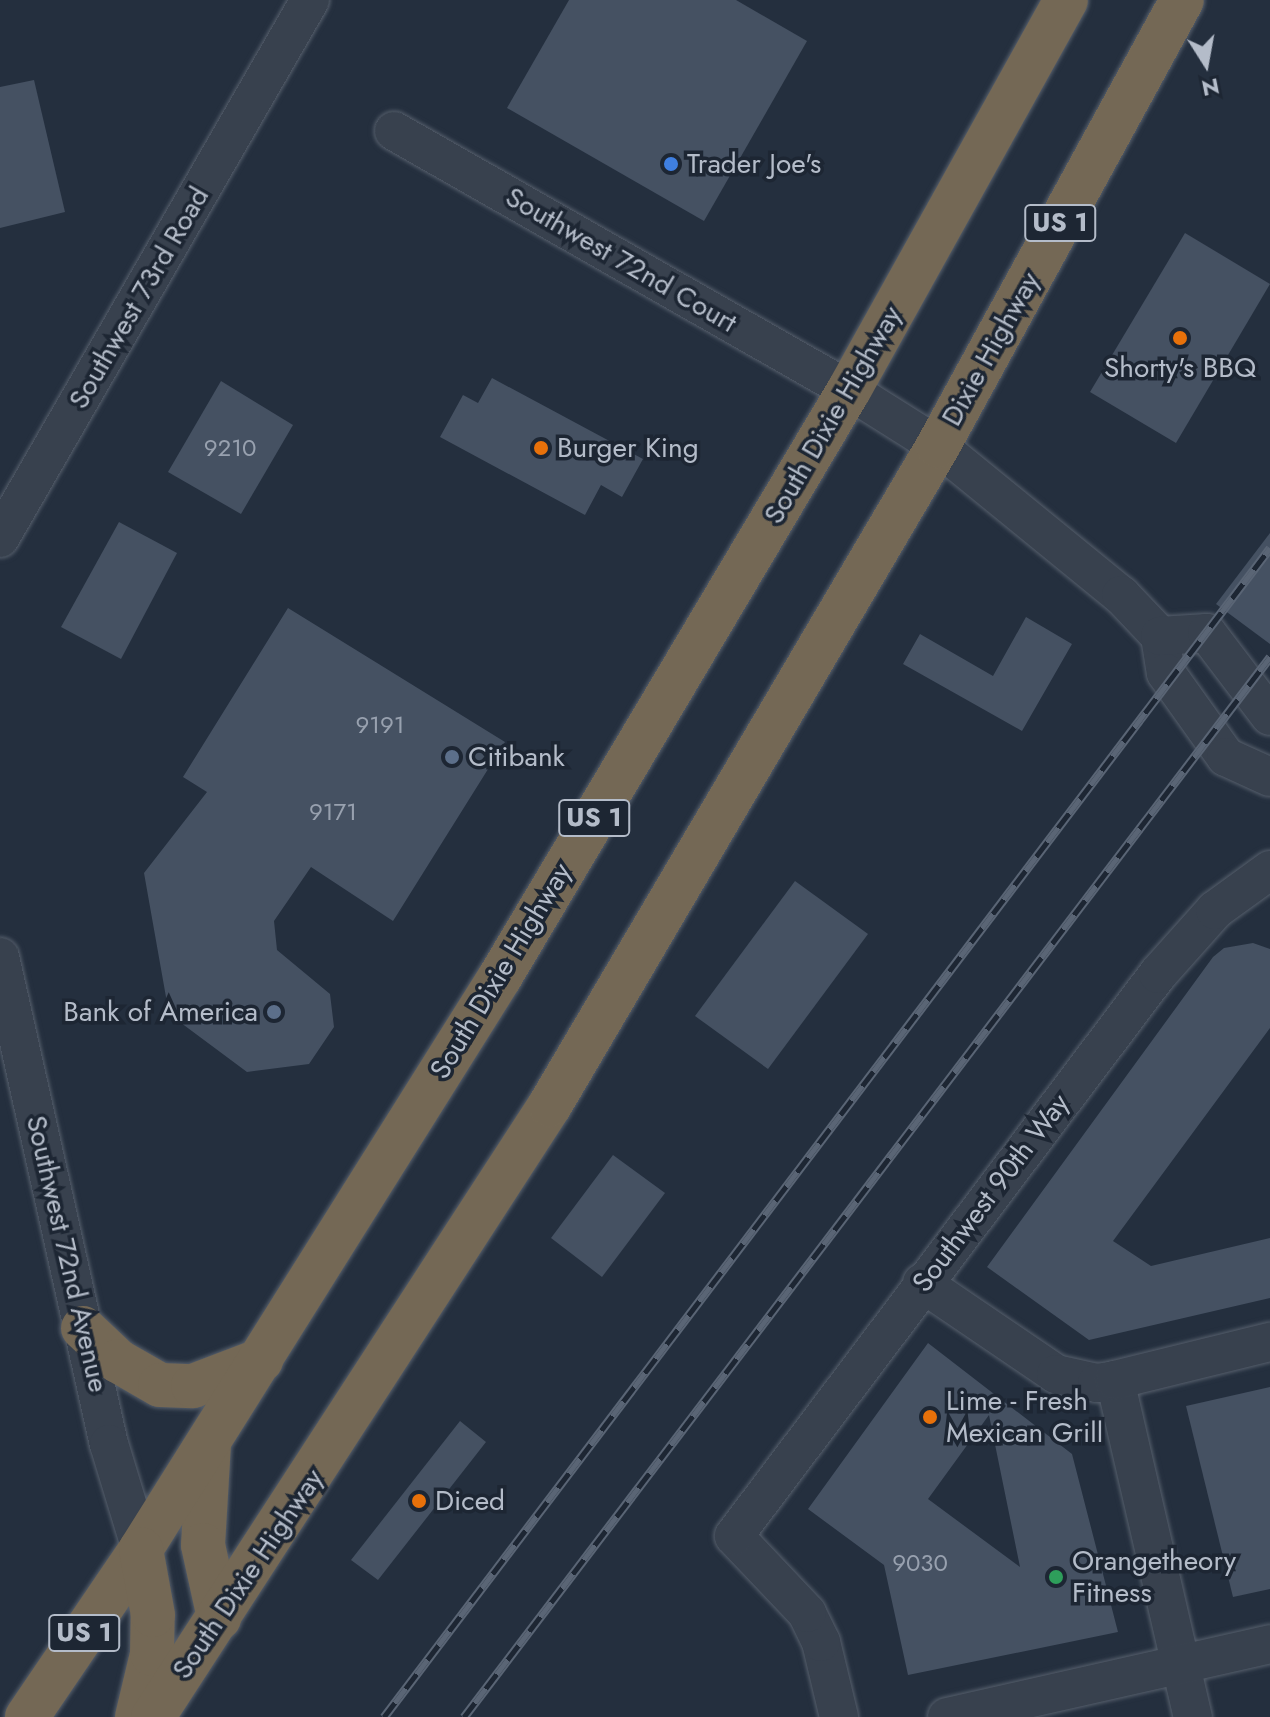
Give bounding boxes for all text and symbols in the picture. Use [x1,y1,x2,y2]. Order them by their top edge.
north arrow [1166,24,1246,104]
text: N [1199,70,1222,105]
place label: Trader Joe's [687,147,821,181]
marker: Trader Joe's [662,155,680,173]
street label: Southwest 72nd Court [499,180,743,340]
street label: Southwest 73rd Road [62,181,216,415]
road number: US 1 [1024,201,1096,245]
street label: Dixie Highway [935,266,1047,432]
street label: South Dixie Highway [757,300,909,530]
marker: Shorty's BBQ [1171,329,1189,347]
place label: Shorty's BBQ [1104,351,1256,385]
place label: Burger King [557,431,699,465]
house number: 9210 [204,434,256,462]
marker: Burger King [532,439,550,457]
house number: 9191 [355,711,405,739]
place label: Citibank [468,740,565,774]
marker: Citibank [443,748,461,766]
road number: US 1 [558,796,630,840]
house number: 9171 [309,798,357,826]
street label: South Dixie Highway [423,857,579,1085]
place label: Bank of America [63,995,258,1029]
marker: Bank of America [265,1003,283,1021]
street label: Southwest 90th Way [906,1087,1076,1299]
street label: Southwest 72nd Avenue [19,1112,115,1396]
place label: Lime - Fresh Mexican Grill [946,1384,1103,1450]
marker: Lime - Fresh Mexican Grill [921,1408,939,1426]
street label: South Dixie Highway [165,1463,331,1685]
place label: Diced [435,1484,505,1518]
marker: Diced [410,1492,428,1510]
place label: Orangetheory Fitness [1072,1544,1236,1610]
house number: 9030 [892,1549,948,1577]
marker: Orangetheory Fitness [1047,1568,1065,1586]
road number: US 1 [48,1611,120,1655]

